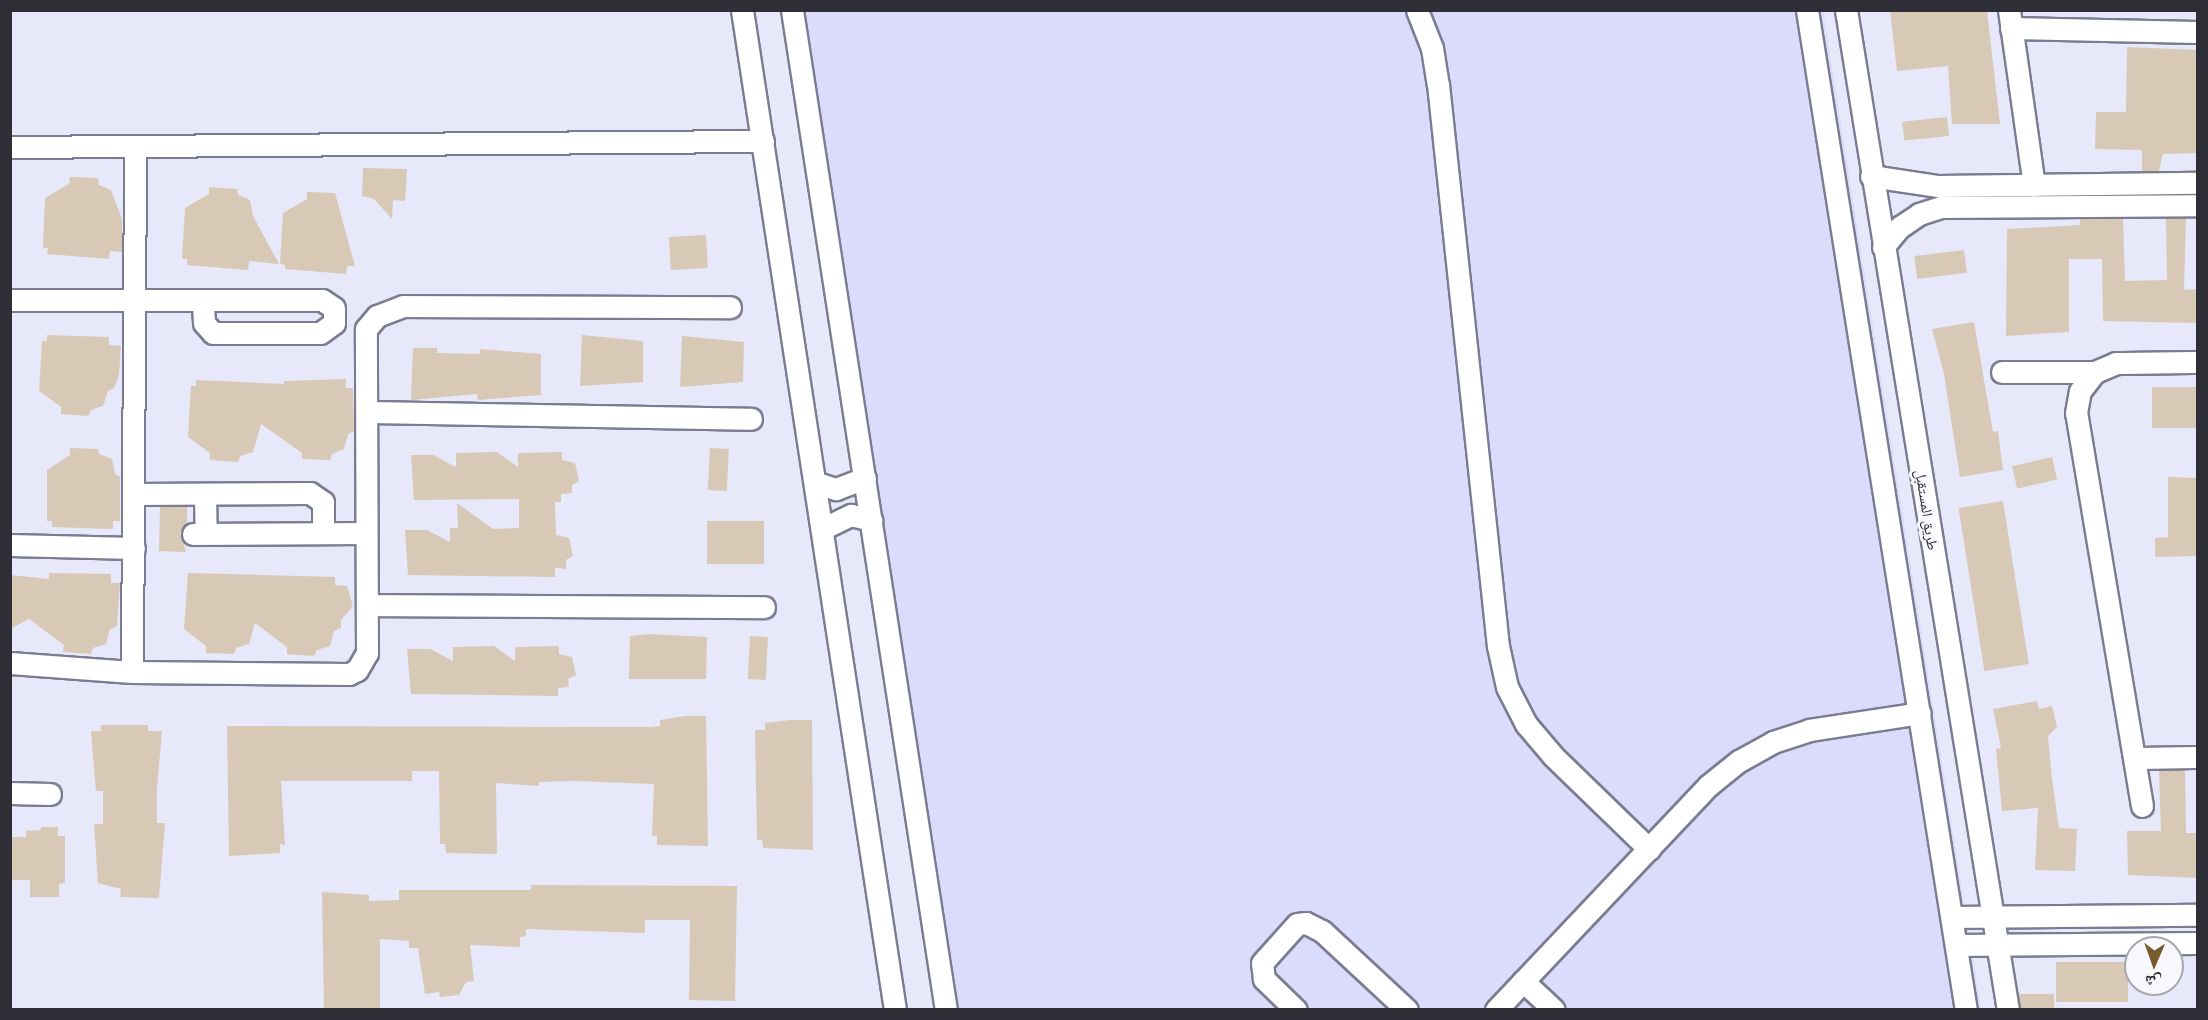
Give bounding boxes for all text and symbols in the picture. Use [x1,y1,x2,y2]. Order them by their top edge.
street label: طريق المستقبل [1912,468,1942,552]
north arrow [2124,936,2184,996]
text: ش [2145,972,2162,992]

